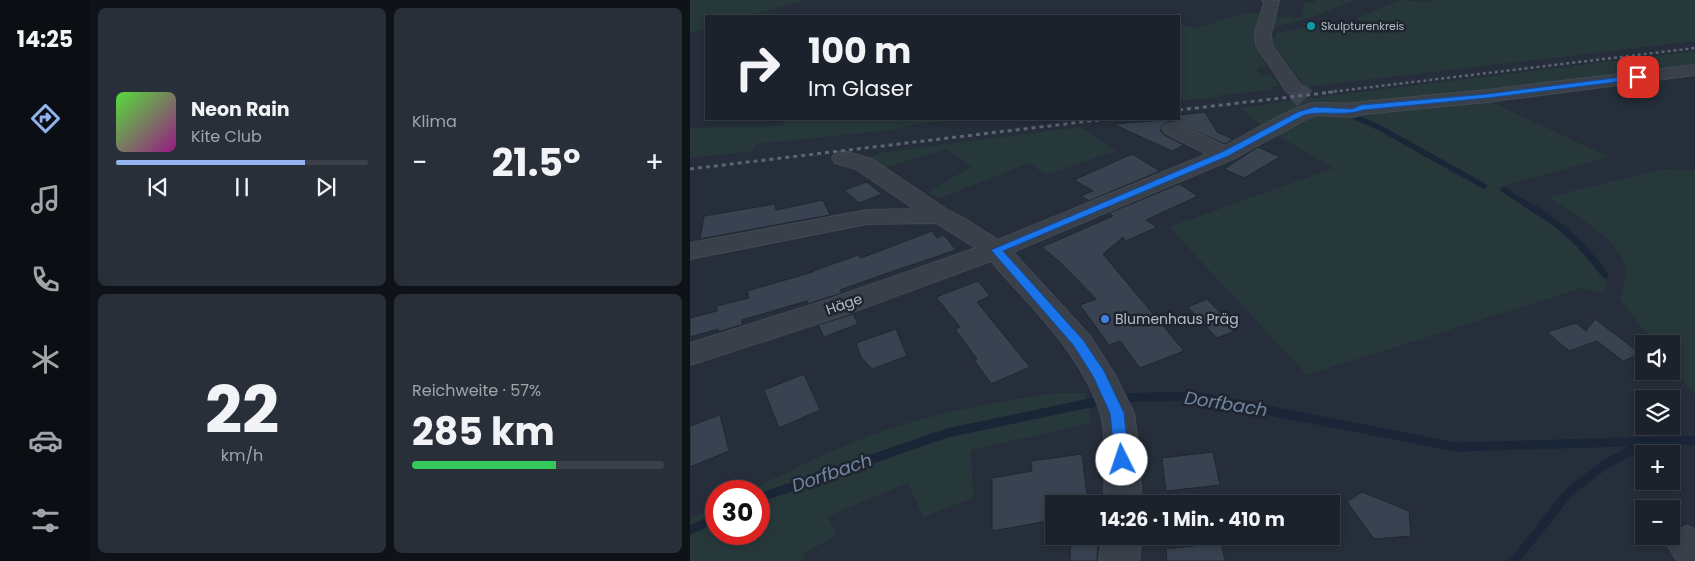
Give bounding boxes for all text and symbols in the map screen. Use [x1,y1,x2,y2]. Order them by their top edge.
place label: Skulpturenkreis [1321,18,1405,34]
marker: Skulpturenkreis [1305,20,1317,32]
text: 14:25 [17,24,73,55]
text: 100 m [808,26,911,75]
icon: right [725,35,790,100]
pin [1617,56,1659,98]
icon: arrive [1624,63,1652,91]
text: Im Glaser [808,73,913,104]
text: Neon Rain [191,96,290,123]
icon: directions [28,101,63,136]
text: Klima [412,110,457,133]
text: Kite Club [191,125,262,148]
text: 21.5° [492,136,581,189]
text: − [412,143,427,182]
text: + [645,143,664,182]
icon: previous [144,173,172,201]
icon: pause [228,173,256,201]
icon: next [312,173,340,201]
icon: music [28,182,63,217]
icon: phone [28,262,63,297]
street label: Häge [823,288,865,320]
place label: Blumenhaus Präg [1115,309,1239,329]
marker: Blumenhaus Präg [1099,313,1111,325]
map controls [1635,335,1680,545]
button: sound [1635,335,1680,380]
icon: climate [28,342,63,377]
text: 22 [205,365,279,456]
text: Reichweite · 57% [412,379,541,402]
water label: Dorfbach [1183,385,1269,422]
button: layers [1635,390,1680,435]
text: 285 km [412,405,555,458]
icon: car [28,423,63,458]
position arrow [1095,433,1147,485]
text: km/h [221,444,263,467]
button: + [1635,445,1680,490]
water label: Dorfbach [788,447,875,498]
speed limit sign: 30 [705,480,770,545]
button: − [1635,500,1680,545]
icon: filters [28,503,63,538]
text: 14:26 · 1 Min. · 410 m [1100,506,1285,533]

